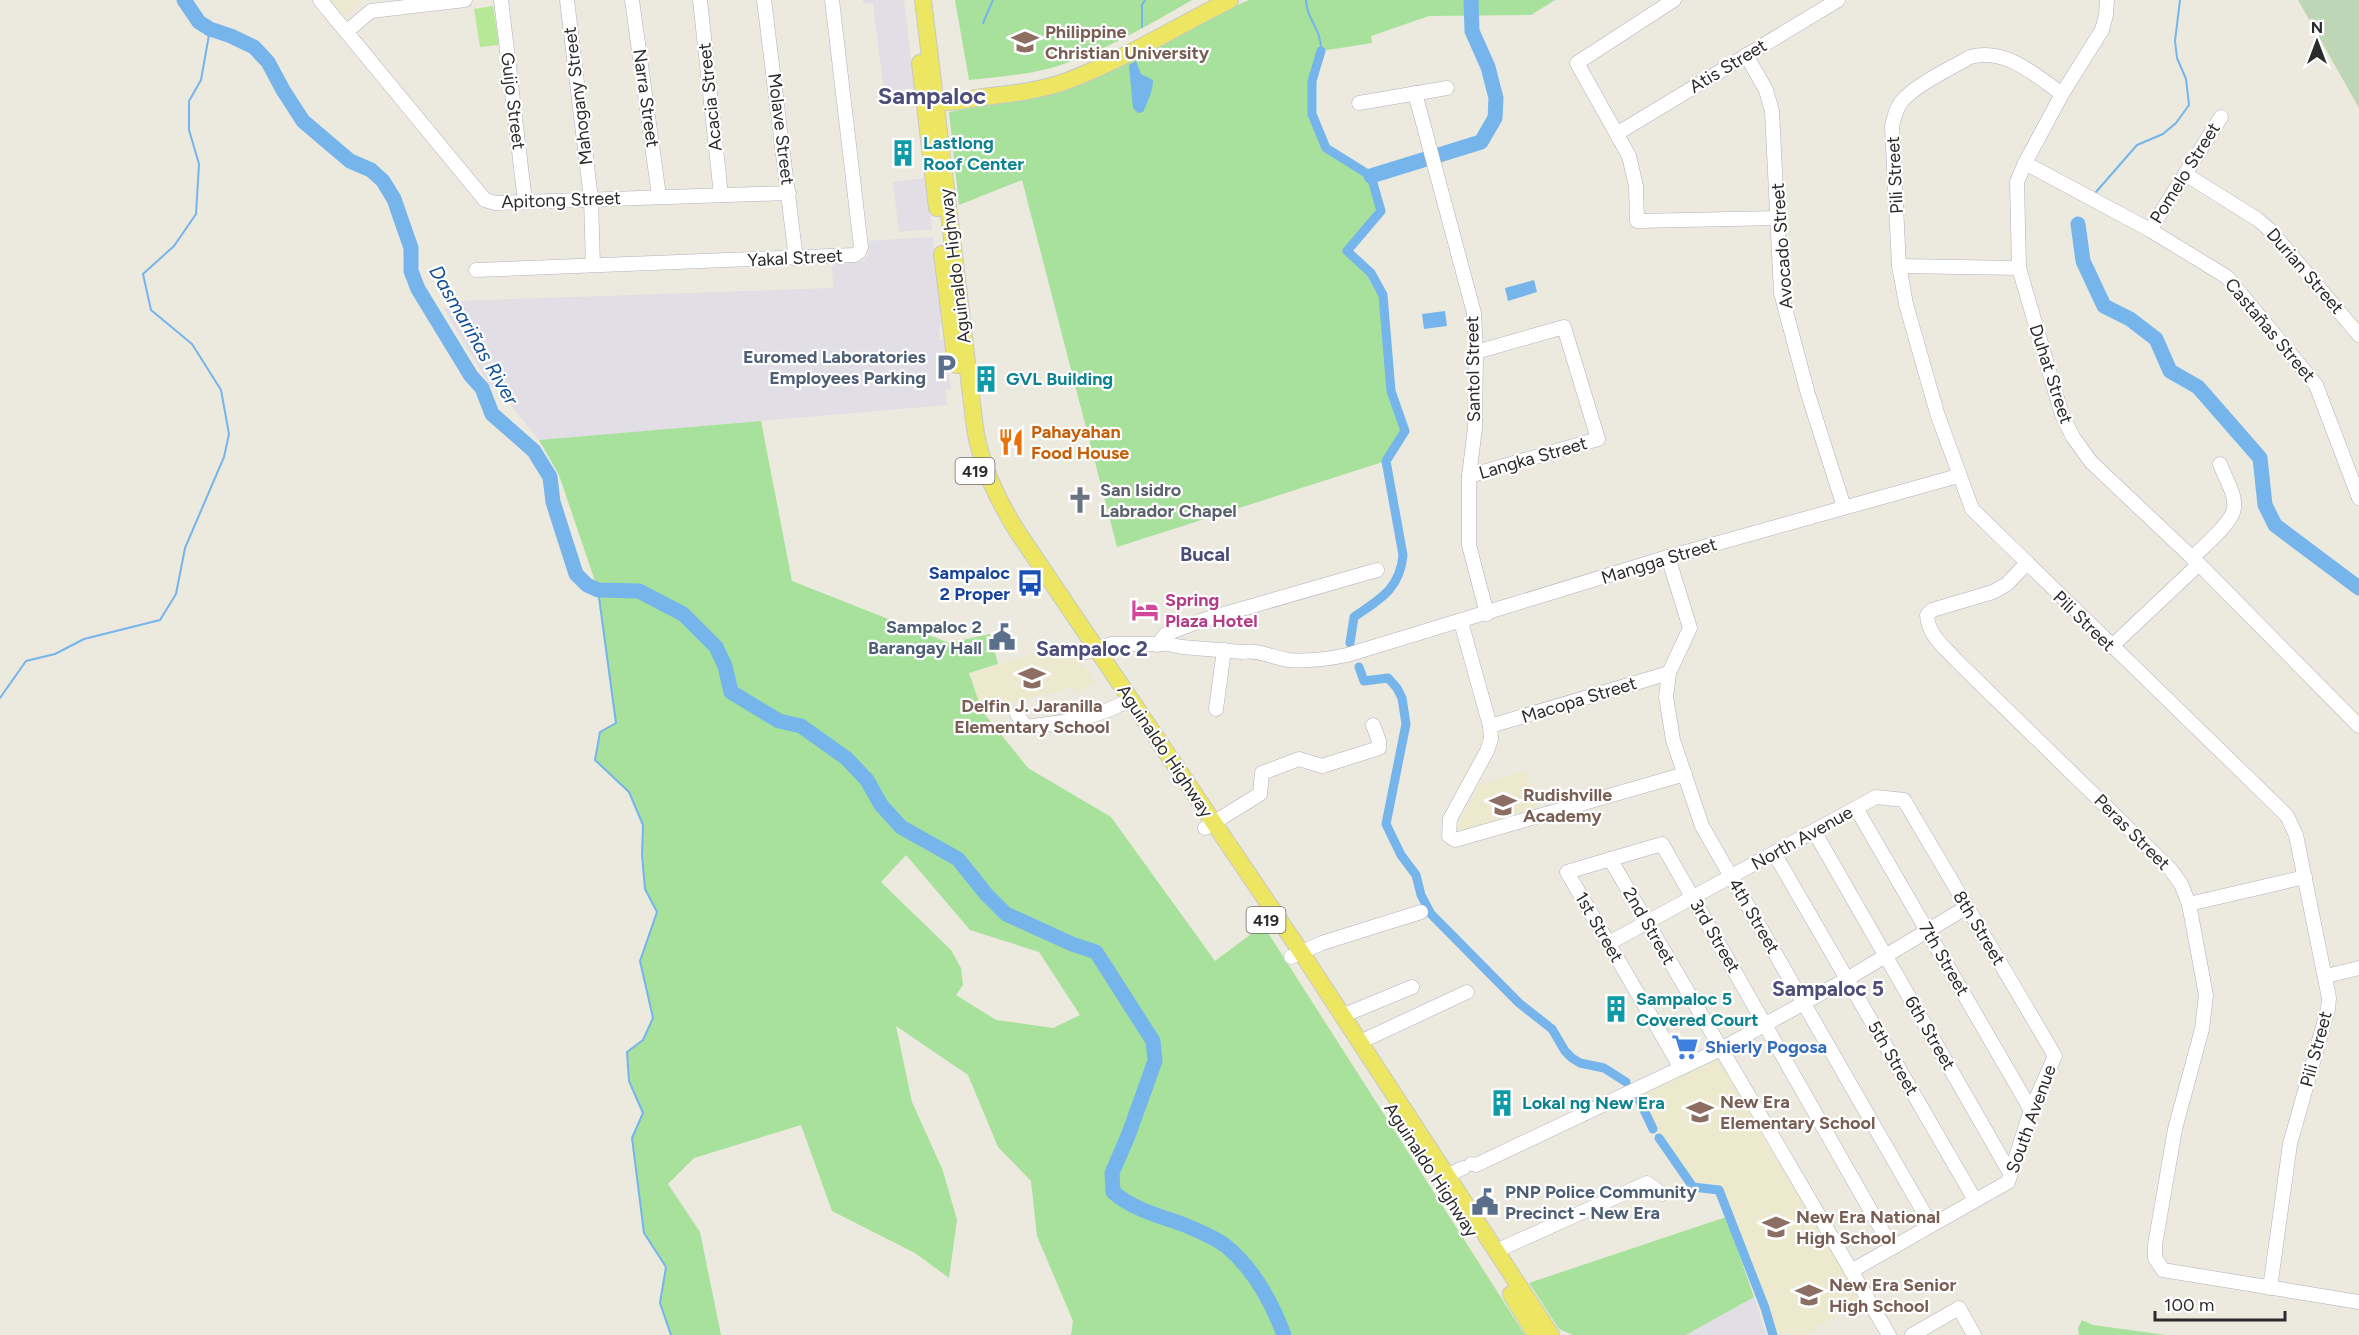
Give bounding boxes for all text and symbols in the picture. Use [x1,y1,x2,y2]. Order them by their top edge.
north arrow [2287,12,2347,72]
text: N [2311,18,2323,37]
place label: Philippine Christian University [1045,21,1210,64]
street label: Mahogany Street [559,26,597,166]
school or university icon: Philippine Christian University [1010,27,1040,57]
street label: Atis Street [1685,34,1771,98]
street label: Acacia Street [693,41,727,152]
street label: Narra Street [628,47,664,149]
street label: Guijo Street [496,51,530,151]
street label: Molave Street [763,72,799,186]
district label: Sampaloc [878,81,986,110]
street label: Pomelo Street [2145,118,2225,228]
place label: Lastlong Roof Center [923,132,1024,175]
street label: Pili Street [1882,135,1908,214]
building icon: Lastlong Roof Center [888,138,918,168]
street label: Avocado Street [1767,182,1797,310]
street label: Apitong Street [501,187,621,213]
street label: Aguinaldo Highway [935,187,975,345]
street label: Durian Street [2262,223,2348,319]
street label: Yakal Street [747,245,843,271]
water label: Dasmariñas River [424,261,524,410]
street label: Castañas Street [2220,274,2320,387]
street label: Santol Street [1461,315,1485,422]
street label: Duhat Street [2025,321,2077,427]
place label: Euromed Laboratories Employees Parking [743,346,927,389]
parking icon: Euromed Laboratories Employees Parking [931,352,961,382]
building icon: GVL Building [971,364,1001,394]
place label: GVL Building [1006,368,1113,390]
place label: Pahayahan Food House [1031,421,1129,464]
restaurant icon: Pahayahan Food House [996,427,1026,457]
street label: Langka Street [1476,432,1590,484]
road number: 419 [956,458,994,484]
place label: San Isidro Labrador Chapel [1100,479,1237,522]
church icon: San Isidro Labrador Chapel [1065,485,1095,515]
street label: Mangga Street [1599,533,1720,589]
district label: Bucal [1180,542,1230,566]
place label: Sampaloc 2 Proper [929,562,1010,605]
bus stop icon: Sampaloc 2 Proper [1015,568,1045,598]
street label: Pili Street [2048,586,2120,656]
place label: Spring Plaza Hotel [1165,589,1258,632]
hotel icon: Spring Plaza Hotel [1130,595,1160,625]
place label: Sampaloc 2 Barangay Hall [868,616,982,659]
public building icon: Sampaloc 2 Barangay Hall [987,622,1017,652]
district label: Sampaloc 2 [1036,636,1148,661]
school or university icon: Delfin J. Jaranilla Elementary School [1017,663,1047,693]
street label: Macopa Street [1519,672,1639,728]
street label: Aguinaldo Highway [1112,680,1218,822]
place label: Delfin J. Jaranilla Elementary School [954,695,1110,738]
place label: Rudishville Academy [1523,784,1612,827]
street label: Peras Street [2089,789,2175,875]
school or university icon: Rudishville Academy [1488,790,1518,820]
street label: North Avenue [1747,801,1857,875]
street label: 4th Street [1724,875,1784,958]
street label: 2nd Street [1618,883,1680,969]
street label: 8th Street [1948,887,2010,969]
street label: 1st Street [1570,888,1628,966]
street label: 3rd Street [1685,895,1745,977]
road number: 419 [1246,907,1286,933]
street label: 7th Street [1914,918,1974,1000]
district label: Sampaloc 5 [1772,976,1884,1001]
place label: Sampaloc 5 Covered Court [1636,988,1758,1031]
street label: 6th Street [1900,992,1960,1074]
building icon: Sampaloc 5 Covered Court [1601,994,1631,1024]
street label: Pili Street [2295,1009,2337,1089]
street label: 5th Street [1863,1017,1923,1099]
supermarket icon: Shierly Pogosa [1670,1032,1700,1062]
place label: Shierly Pogosa [1705,1036,1827,1058]
street label: South Avenue [2001,1062,2061,1176]
building icon: Lokal ng New Era [1487,1088,1517,1118]
place label: New Era Elementary School [1720,1091,1875,1134]
place label: Lokal ng New Era [1522,1092,1665,1114]
school or university icon: New Era Elementary School [1685,1097,1715,1127]
street label: Aguinaldo Highway [1379,1099,1483,1242]
place label: PNP Police Community Precinct - New Era [1505,1181,1698,1224]
public building icon: PNP Police Community Precinct - New Era [1470,1187,1500,1217]
place label: New Era National High School [1796,1206,1940,1249]
school or university icon: New Era National High School [1761,1212,1791,1242]
place label: New Era Senior High School [1829,1274,1956,1317]
school or university icon: New Era Senior High School [1794,1280,1824,1310]
scale bar [2155,1284,2286,1322]
text: 100 m [2164,1294,2214,1316]

